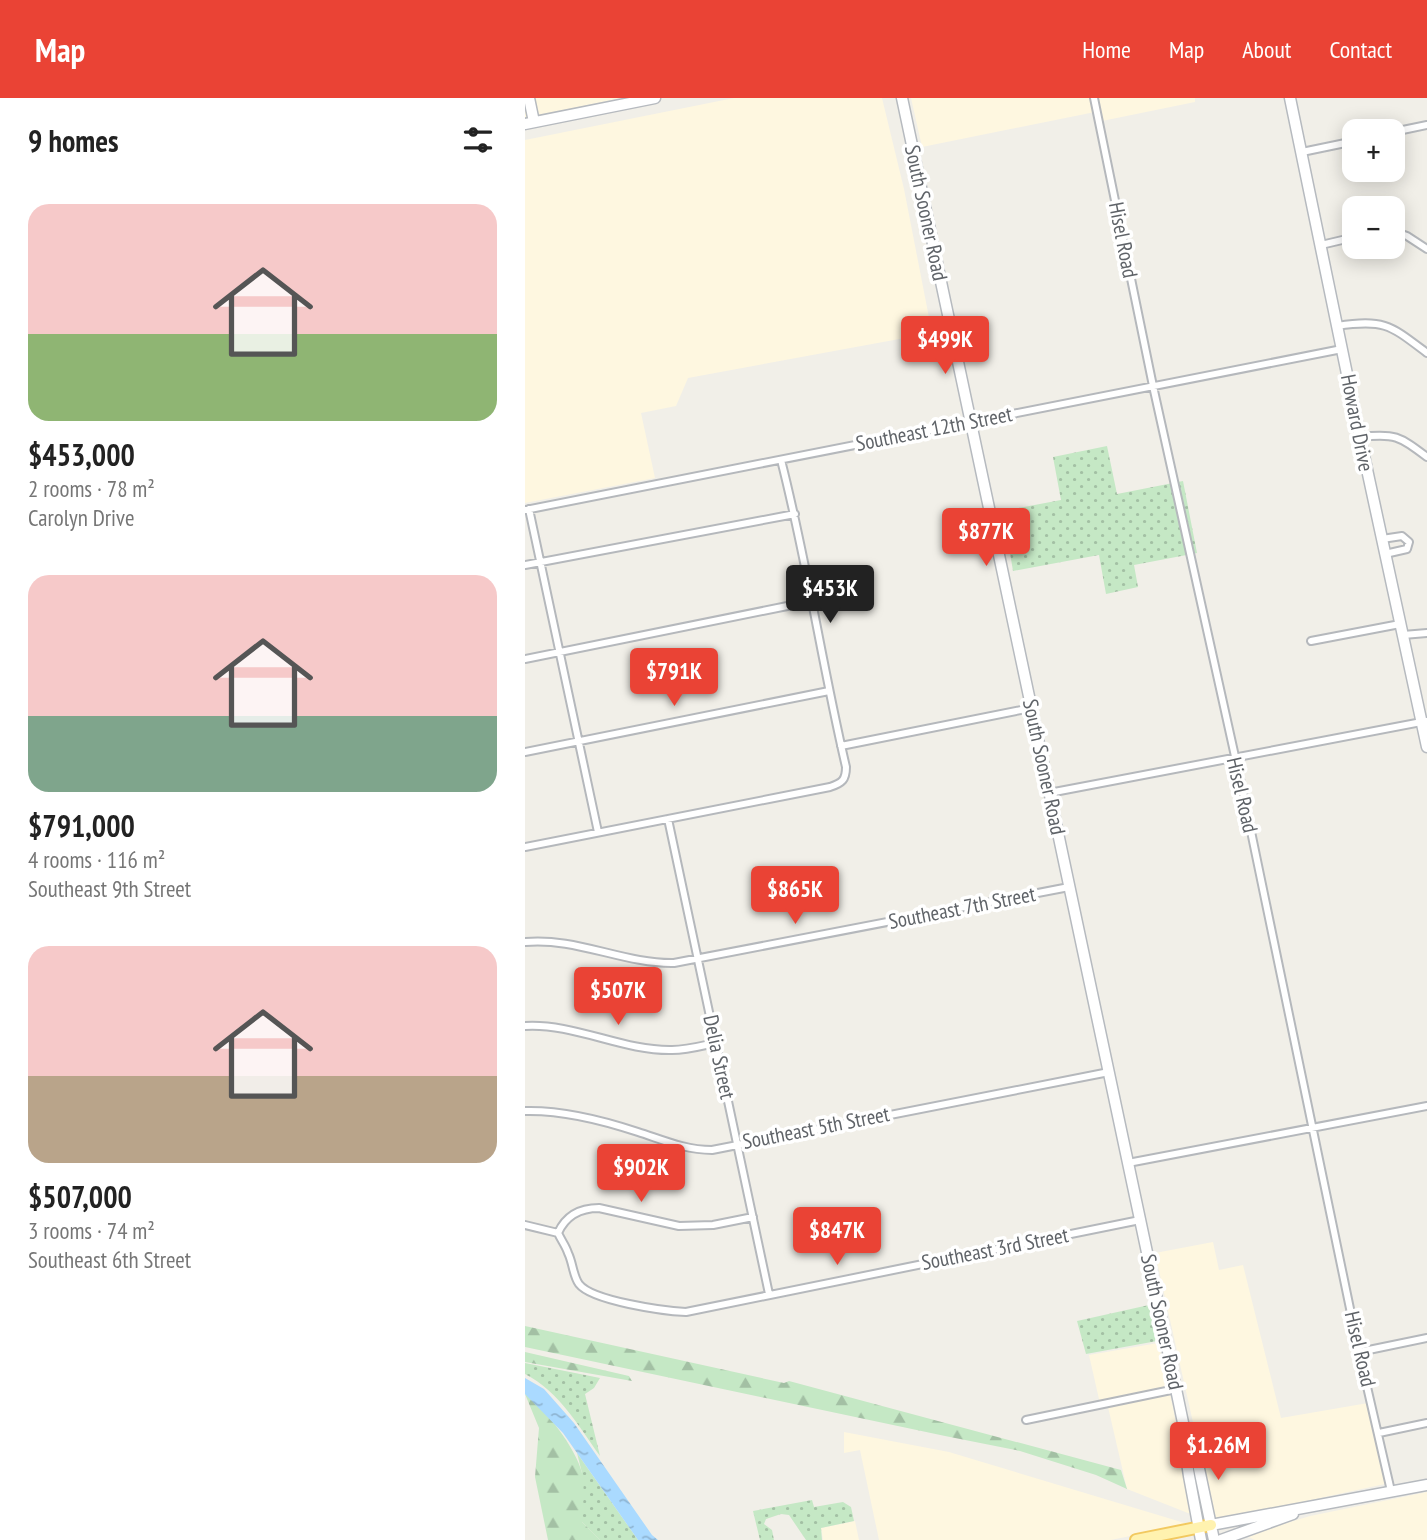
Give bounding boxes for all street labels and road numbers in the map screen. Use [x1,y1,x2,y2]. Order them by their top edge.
street label: South Sooner Road [899,143,954,283]
street label: Hisel Road [1103,200,1144,280]
street label: Howard Drive [1335,372,1380,474]
street label: Southeast 12th Street [854,400,1014,457]
street label: South Sooner Road [1017,697,1072,837]
street label: Hisel Road [1221,754,1264,835]
street label: Southeast 7th Street [886,880,1038,935]
street label: Delia Street [697,1012,742,1102]
street label: Southeast 5th Street [740,1100,892,1155]
street label: Southeast 3rd Street [919,1221,1071,1276]
street label: South Sooner Road [1135,1252,1190,1392]
street label: Hisel Road [1339,1308,1382,1389]

